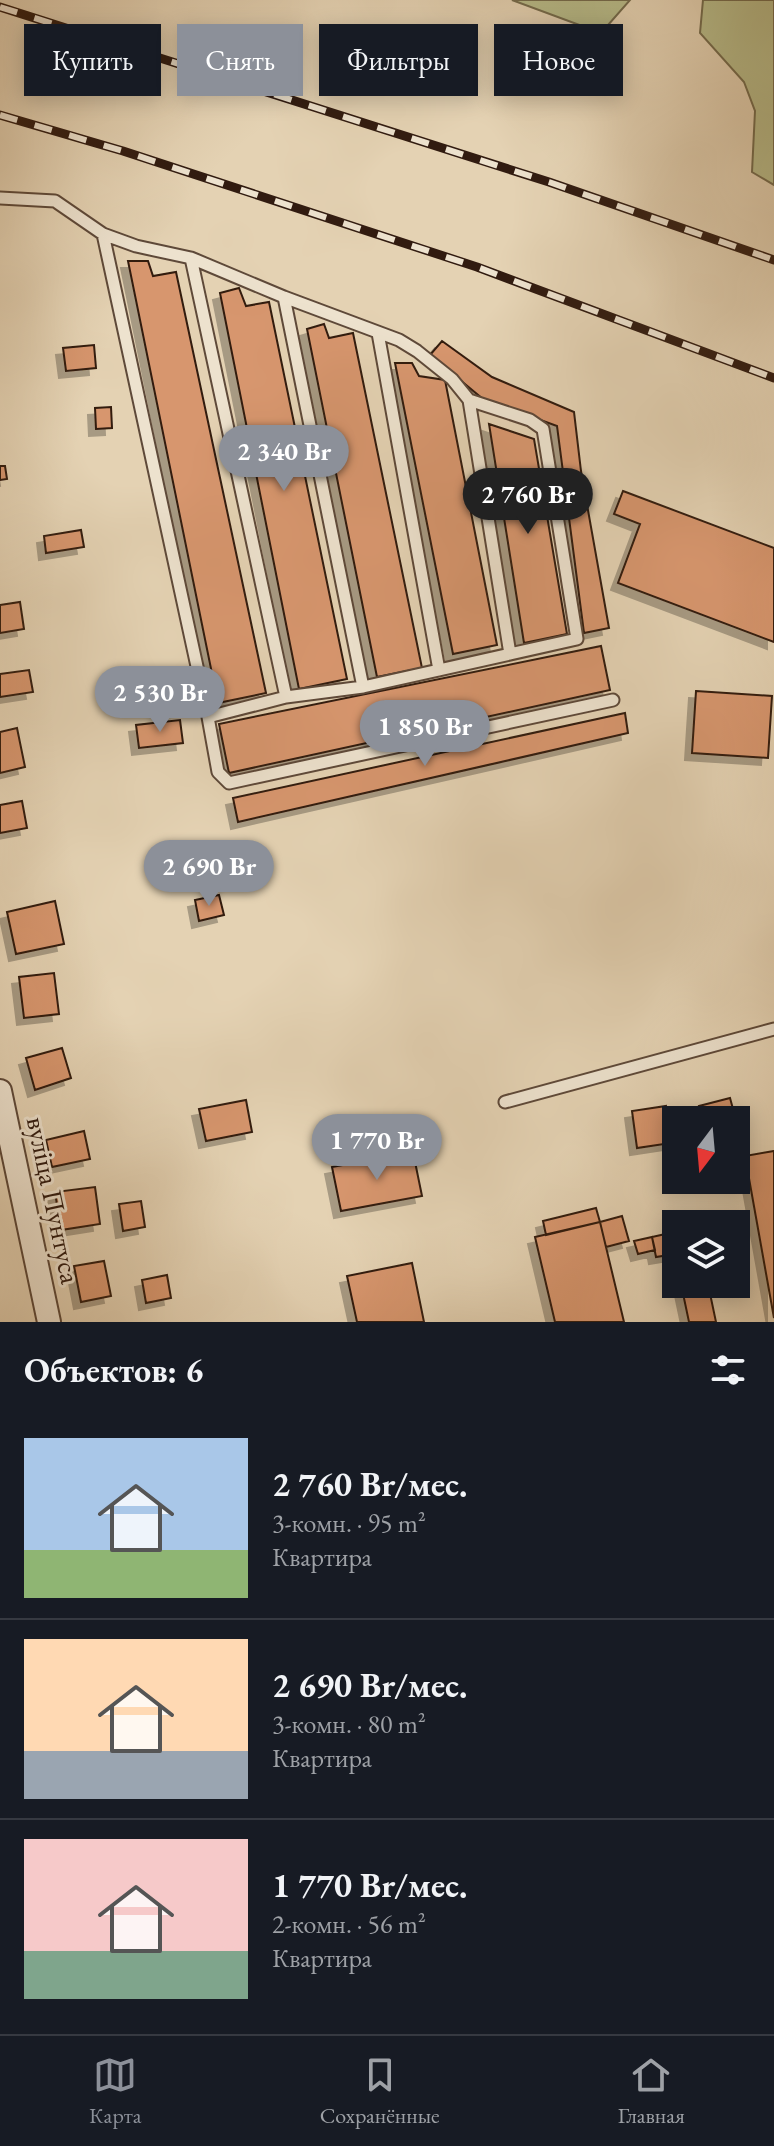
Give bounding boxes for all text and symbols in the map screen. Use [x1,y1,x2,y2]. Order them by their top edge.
chip: Купить [24,24,161,96]
chip: Снять [177,24,303,96]
chip: Фильтры [319,24,478,96]
chip: Новое [494,24,623,96]
pin: 2 340 Br [201,425,367,493]
text: 2 340 Br [237,434,331,468]
pin: 2 760 Br [445,468,611,536]
text: 2 760 Br [481,477,575,511]
pin: 2 530 Br [77,666,243,734]
text: 2 530 Br [113,675,207,709]
pin: 1 850 Br [342,700,508,768]
text: 1 850 Br [378,709,472,743]
pin: 2 690 Br [126,840,292,908]
text: 2 690 Br [162,849,256,883]
north arrow [662,1106,750,1194]
map controls [662,1106,750,1298]
street label: вуліца Пунтуса [19,1113,89,1288]
pin: 1 770 Br [294,1114,460,1182]
text: 1 770 Br [330,1123,424,1157]
button: layers [662,1210,750,1298]
text: Объектов: 6 [24,1348,203,1392]
icon: filters [706,1348,750,1392]
text: 2 760 Br/мес. [272,1462,467,1506]
icon: home [88,1470,184,1566]
text: 3-комн. · 95 m² [272,1506,426,1540]
text: Квартира [272,1540,372,1574]
text: 2 690 Br/мес. [272,1663,467,1707]
icon: home [88,1671,184,1767]
text: 3-комн. · 80 m² [272,1707,426,1741]
text: Квартира [272,1741,372,1775]
text: 1 770 Br/мес. [272,1863,467,1907]
icon: home [88,1871,184,1967]
text: 2-комн. · 56 m² [272,1907,426,1941]
text: Квартира [272,1941,372,1975]
tab: Карта [89,2053,142,2130]
tab: Сохранённые [320,2053,440,2130]
tab: Главная [618,2053,685,2130]

